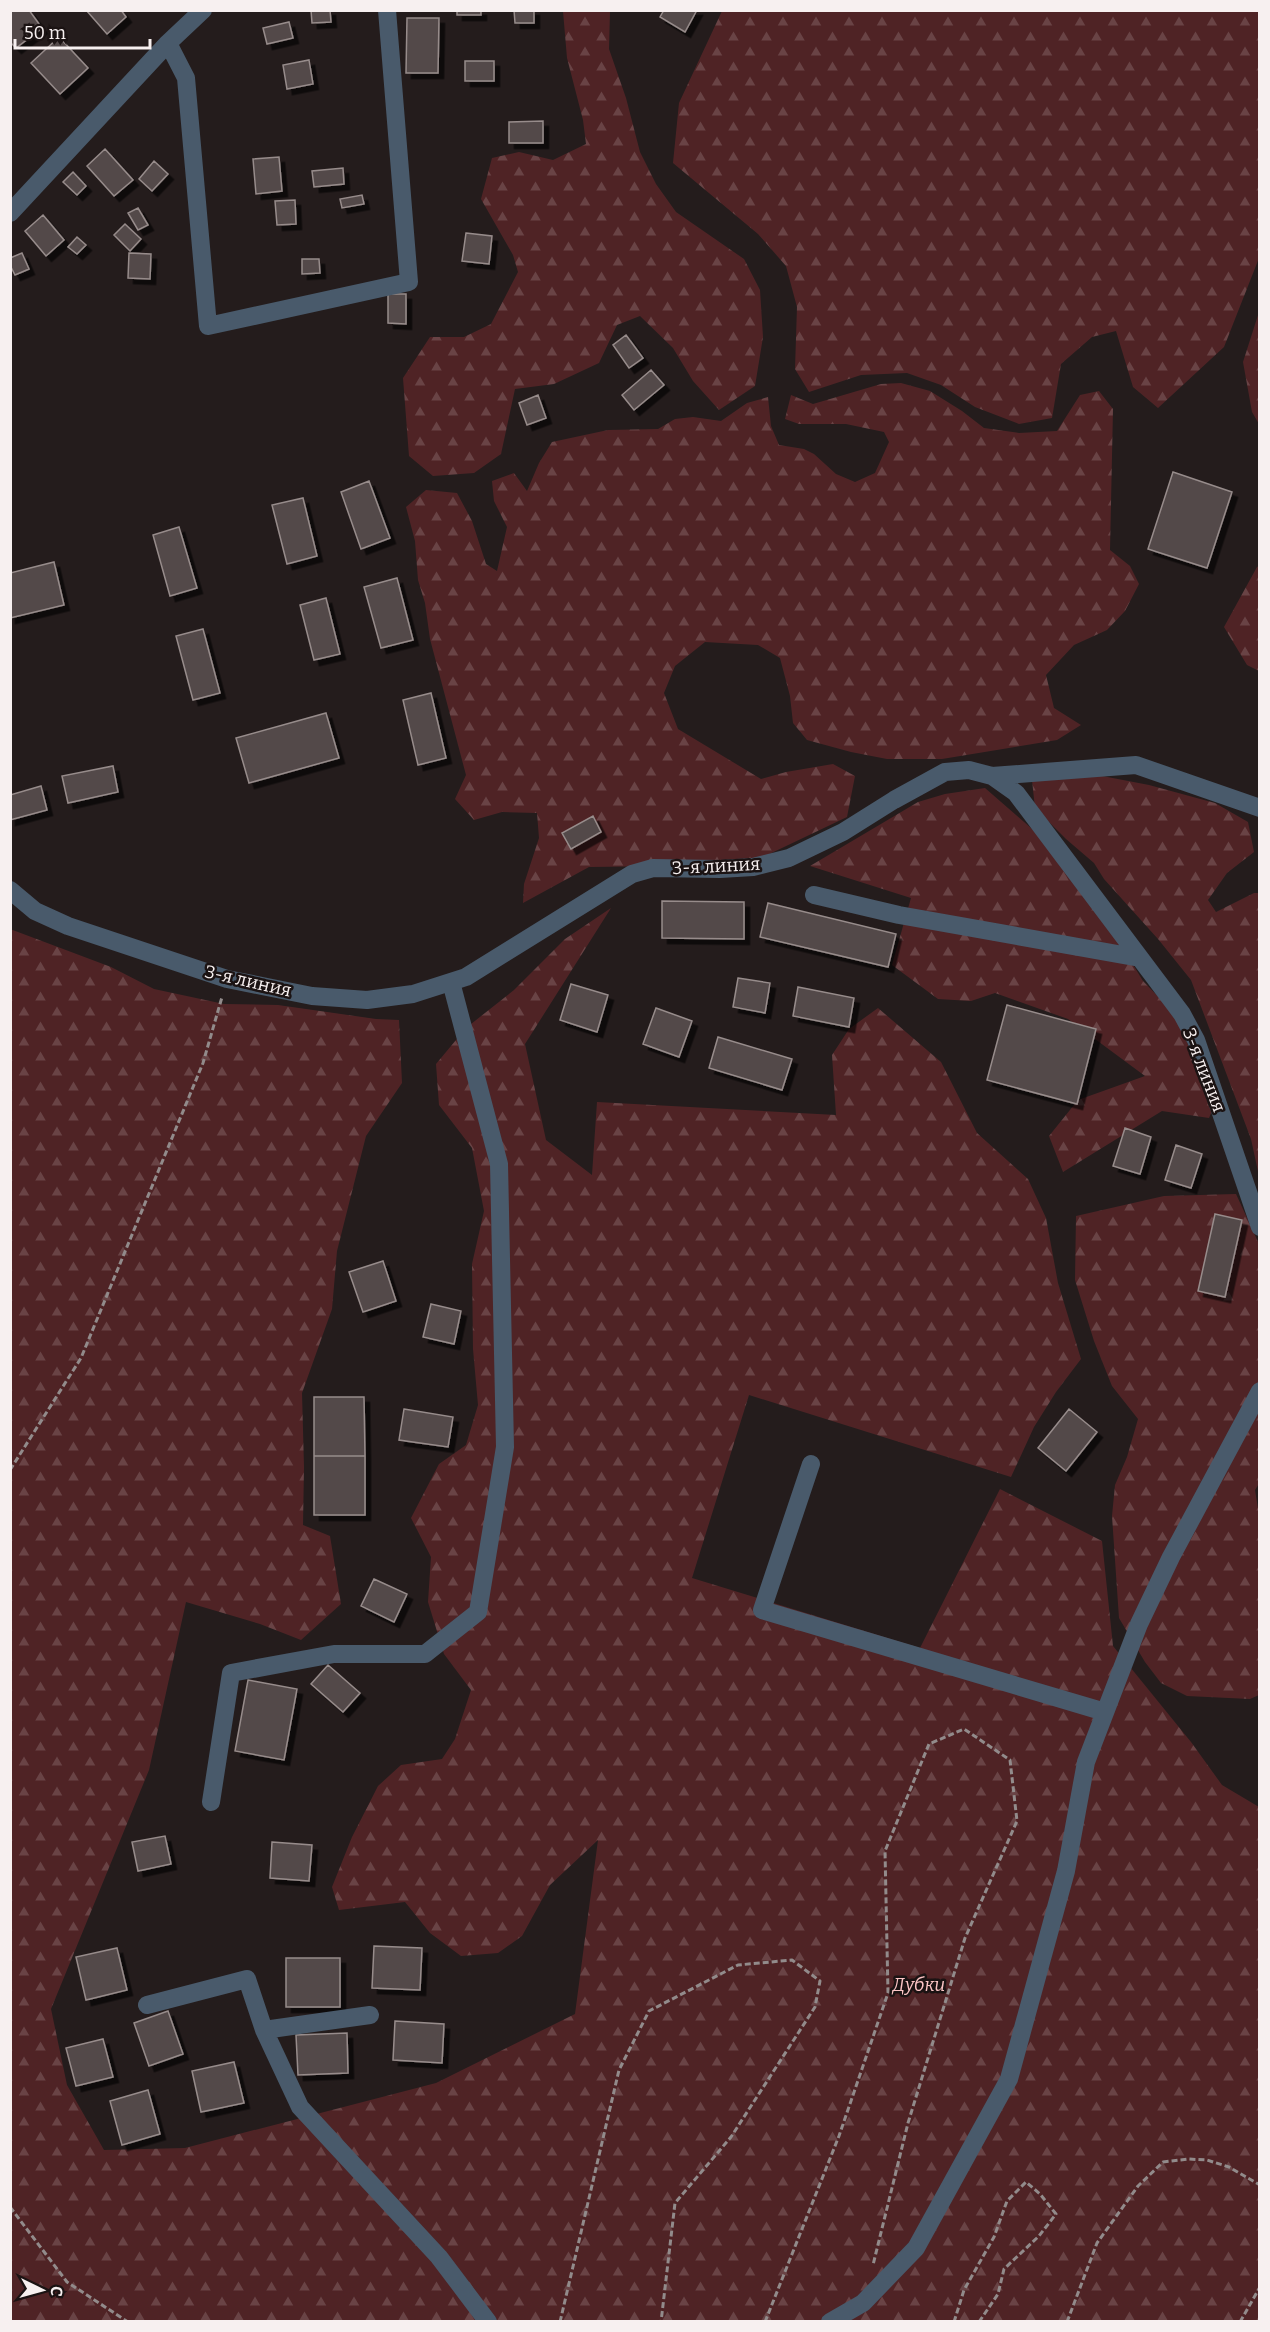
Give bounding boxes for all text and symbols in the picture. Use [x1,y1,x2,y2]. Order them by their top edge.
scale bar [15,12,150,50]
text: 50 m [24,22,66,44]
street label: 3-я линия [671,853,761,879]
street label: 3-я линия [202,960,294,1002]
street label: 3-я линия [1178,1025,1230,1115]
park label: Дубки [891,1974,945,1996]
north arrow [12,2260,72,2320]
text: С [47,2285,66,2297]

